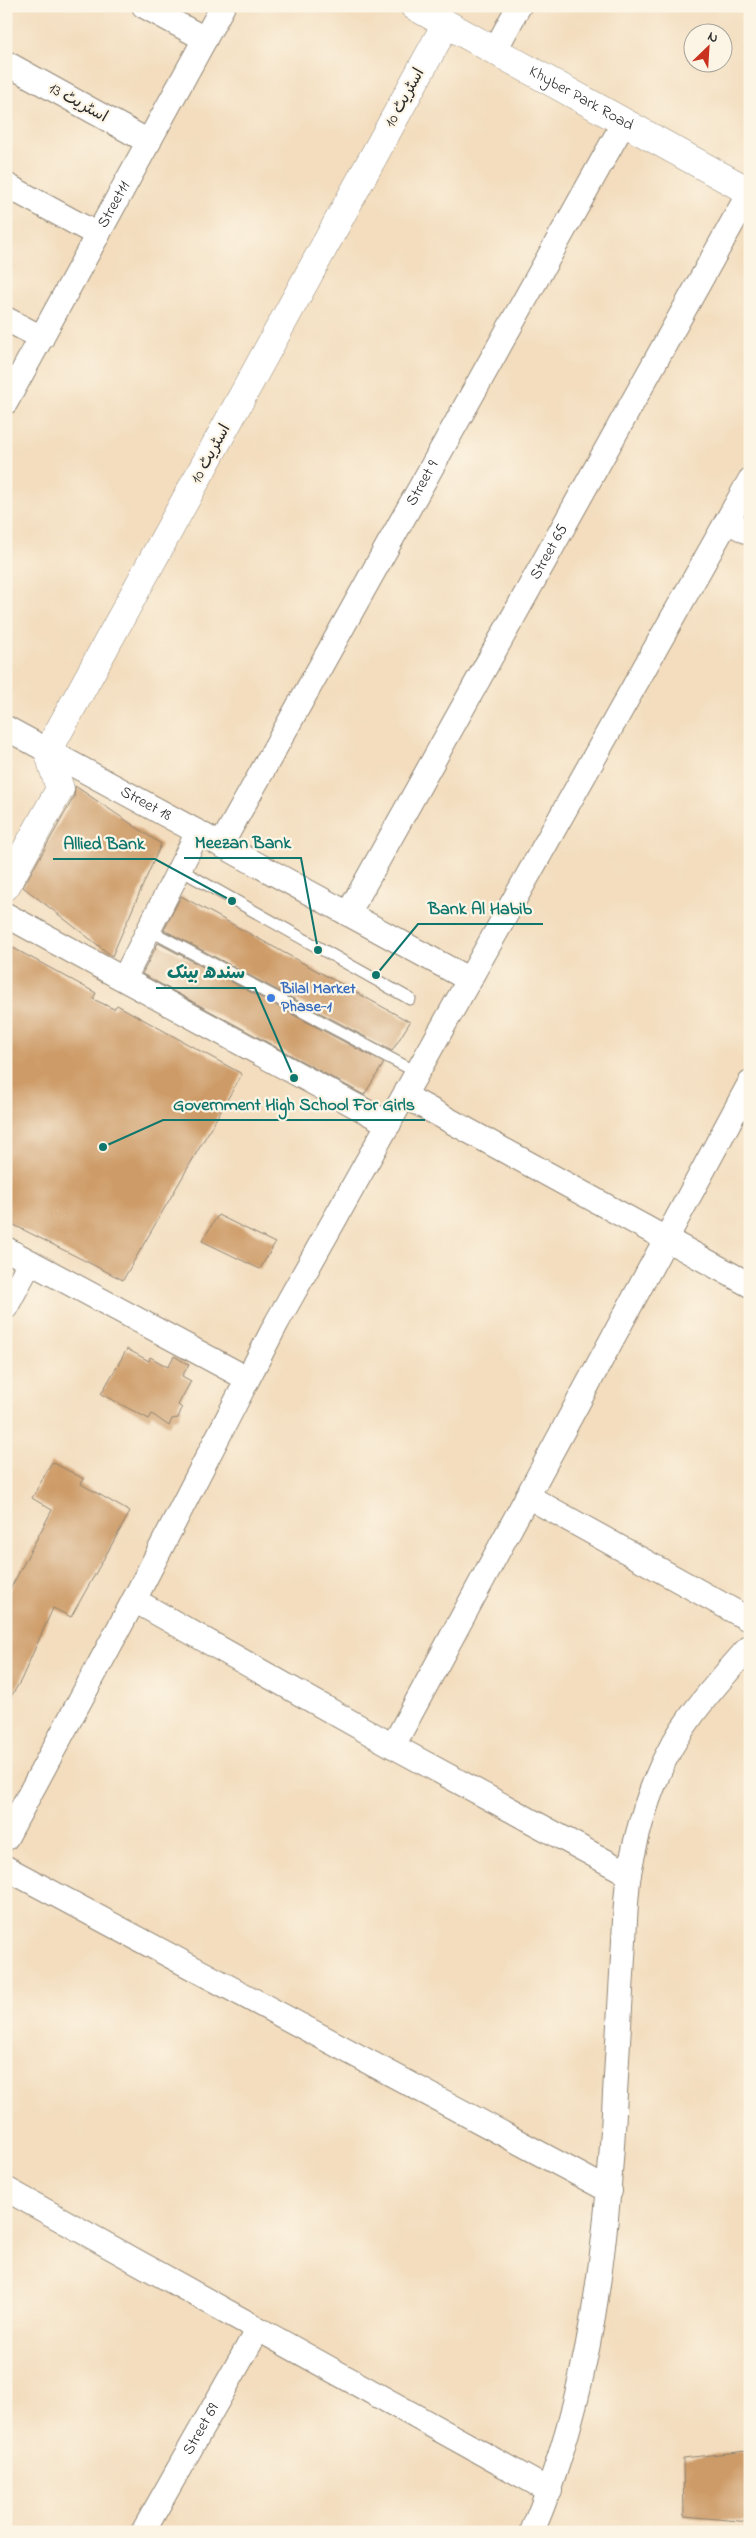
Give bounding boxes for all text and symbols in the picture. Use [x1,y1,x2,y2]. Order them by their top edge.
north arrow [684,22,734,72]
text: N [704,26,722,49]
street label: Khyber Park Road [524,60,638,137]
street label: اسٹریٹ 10 [379,64,431,132]
street label: اسٹریٹ 13 [44,77,112,129]
street label: Street11 [91,177,137,233]
street label: اسٹریٹ 10 [185,420,237,488]
street label: Street 9 [400,456,445,511]
street label: Street 65 [524,520,574,584]
street label: Street 18 [116,780,176,828]
callout: Meezan Bank [184,825,301,858]
callout: Allied Bank [53,826,155,859]
text: Meezan Bank [195,831,292,857]
text: Allied Bank [63,832,146,858]
callout: Bank Al Habib [418,891,543,924]
text: Bank Al Habib [427,897,533,923]
callout: سندھ بینک [156,955,255,988]
text: سندھ بینک [167,961,245,987]
place label: Bilal Market Phase-1 [280,977,356,1019]
marker: Bilal Market Phase-1 [265,992,277,1004]
callout: Government High School For Girls [163,1087,425,1120]
text: Government High School For Girls [173,1093,415,1120]
street label: Street 69 [177,2399,226,2460]

